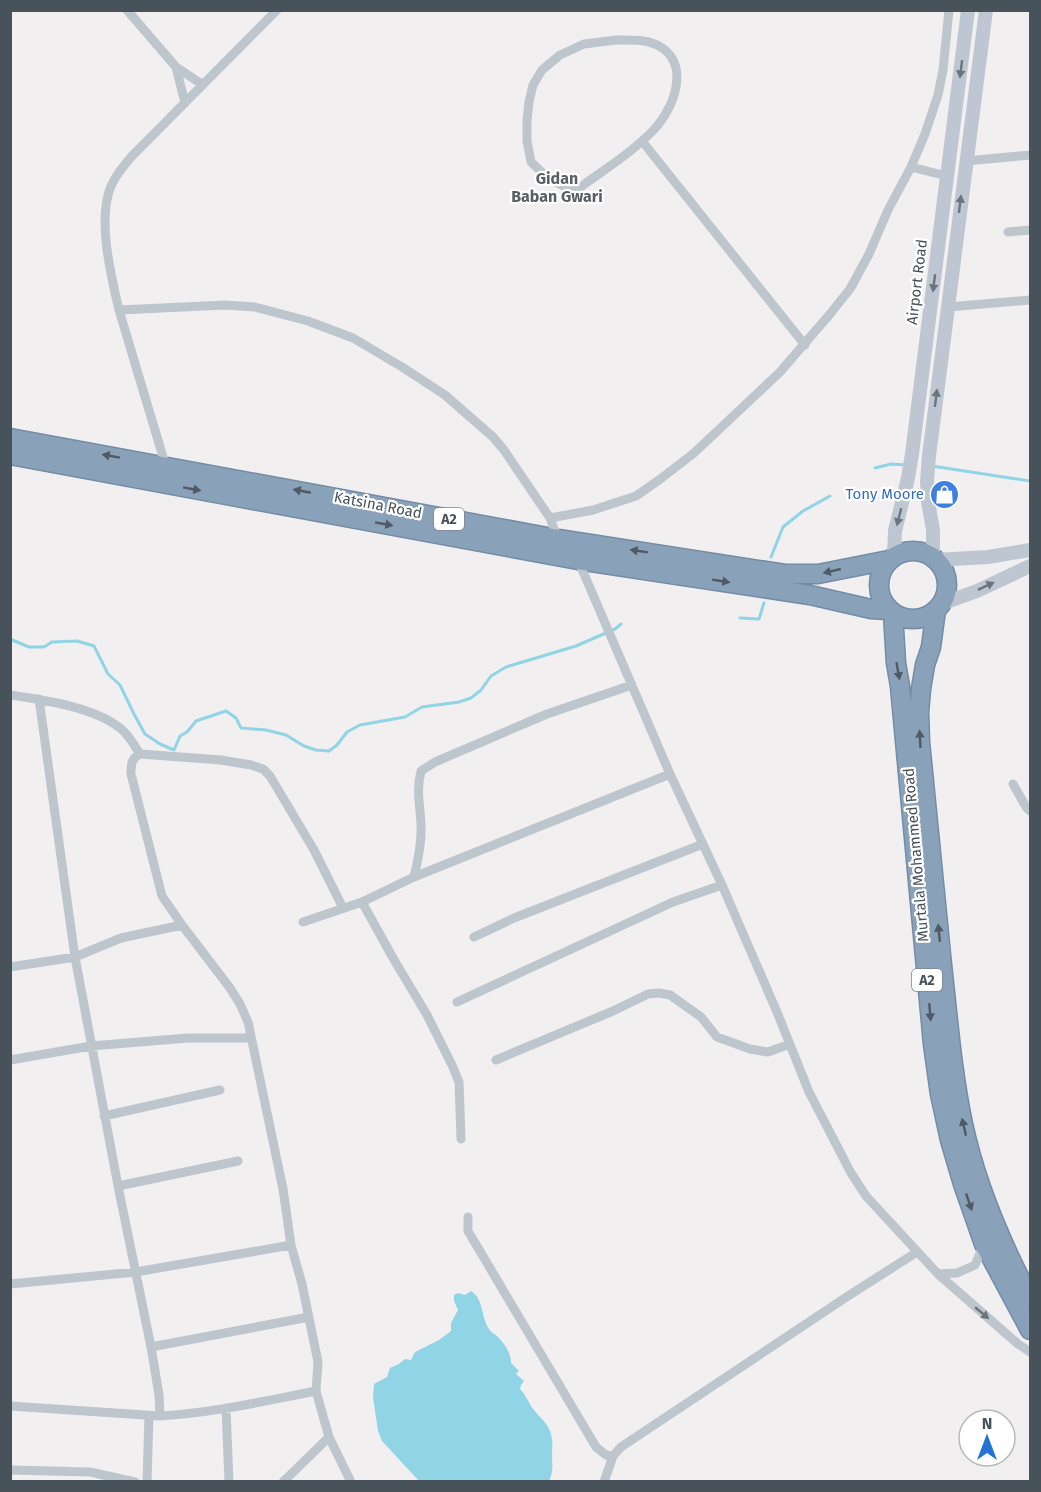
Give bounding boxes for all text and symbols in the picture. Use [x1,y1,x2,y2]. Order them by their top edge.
one-way arrow [956,59,965,78]
district label: Gidan Baban Gwari [511,169,603,206]
one-way arrow [956,195,965,214]
street label: Airport Road [903,238,931,326]
one-way arrow [929,273,938,292]
one-way arrow [931,388,941,407]
one-way arrow [101,451,120,460]
shop icon: Tony Moore [929,478,961,510]
one-way arrow [183,485,202,494]
place label: Tony Moore [846,485,924,503]
one-way arrow [293,486,312,495]
street label: Katsina Road [333,488,423,522]
one-way arrow [893,507,903,526]
road number: A2 [434,508,464,530]
one-way arrow [374,520,393,529]
one-way arrow [629,547,648,556]
one-way arrow [823,567,841,577]
one-way arrow [711,577,730,586]
one-way arrow [978,582,995,591]
one-way arrow [893,662,902,681]
one-way arrow [916,730,925,749]
street label: Murtala Mohammed Road [899,767,933,943]
one-way arrow [934,924,944,943]
road number: A2 [912,969,942,991]
one-way arrow [925,1002,935,1021]
one-way arrow [959,1117,968,1136]
one-way arrow [964,1193,974,1211]
one-way arrow [974,1306,990,1319]
north arrow [957,1408,1017,1468]
text: N [982,1414,992,1433]

